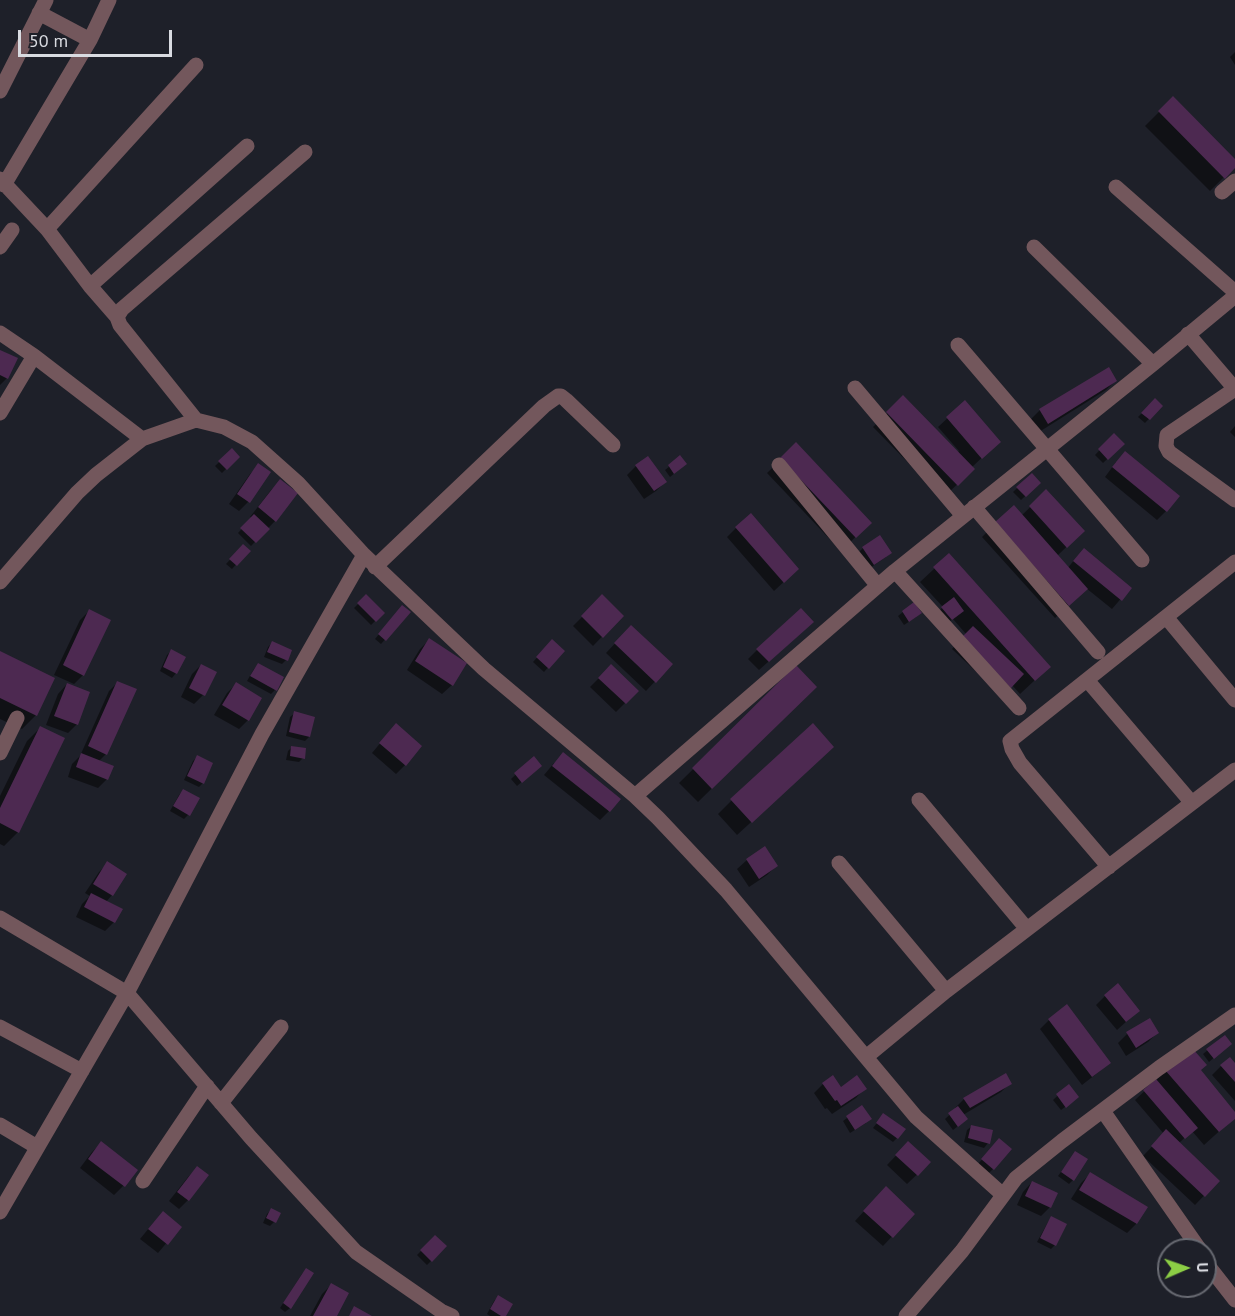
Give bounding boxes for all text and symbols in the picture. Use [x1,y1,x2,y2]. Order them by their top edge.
scale bar [21,18,176,56]
text: 50 m [29,29,68,52]
north arrow [1157,1238,1217,1298]
text: U [1193,1262,1213,1273]

